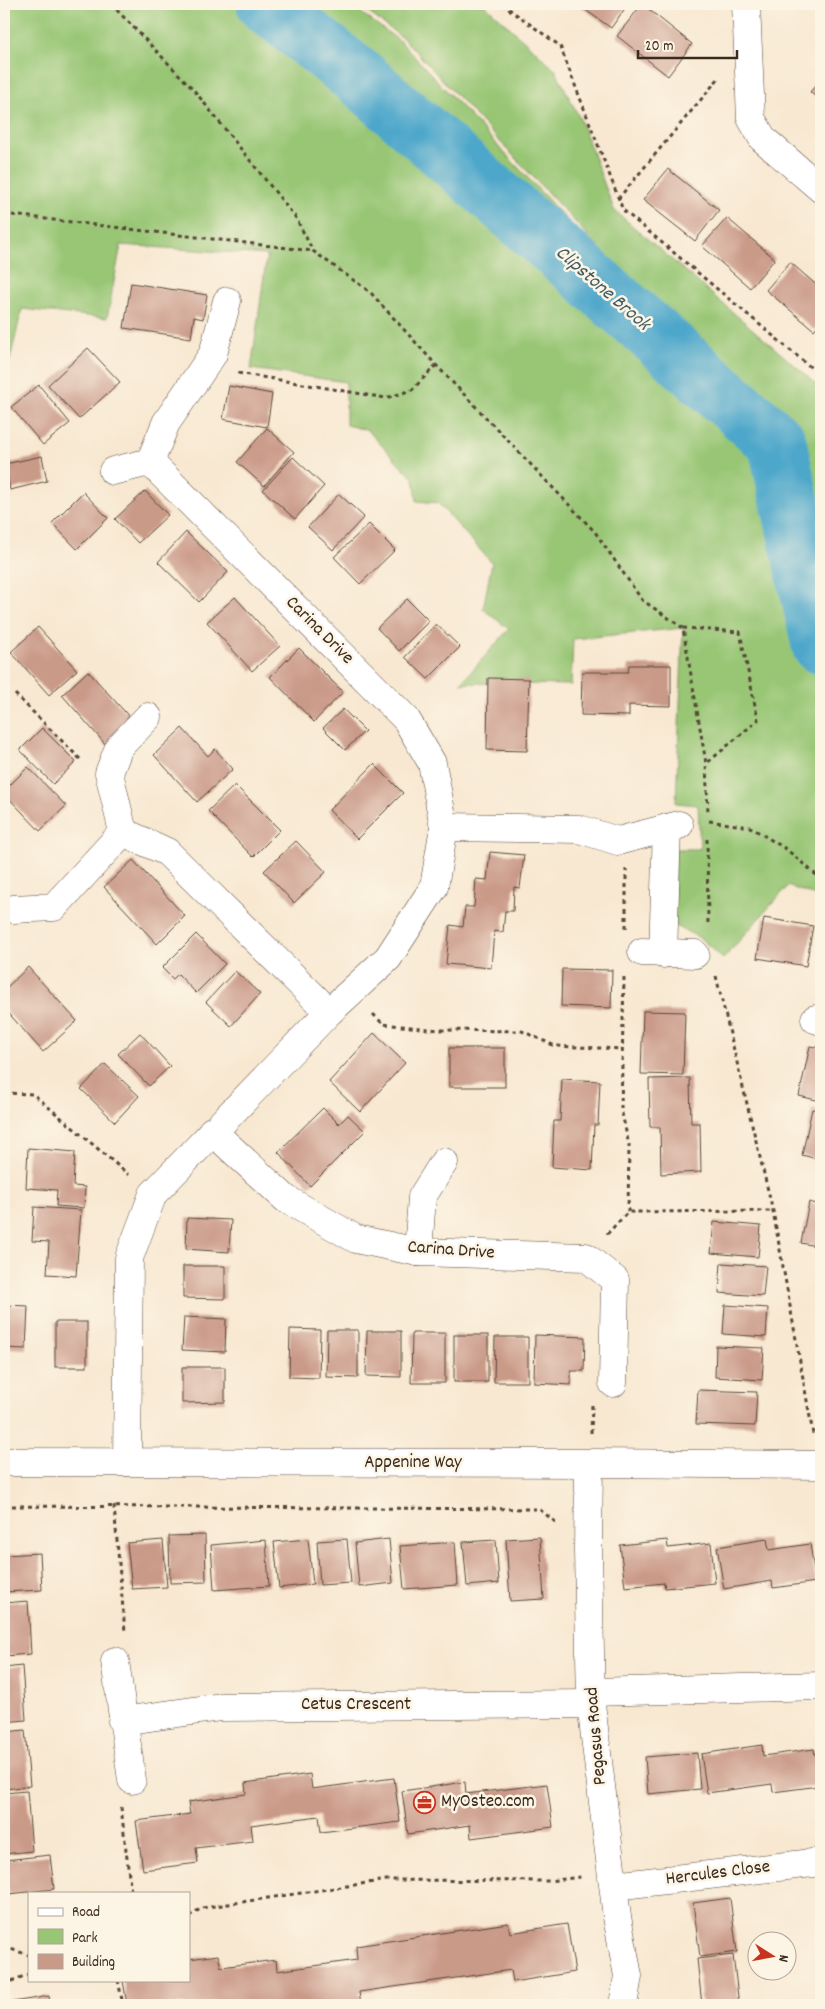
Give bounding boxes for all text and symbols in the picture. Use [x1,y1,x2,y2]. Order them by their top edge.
scale bar [638,28,736,60]
text: 20 m [645,36,673,58]
water label: Clipstone Brook [548,240,657,339]
street label: Carina Drive [279,591,359,671]
street label: Carina Drive [406,1234,496,1268]
street label: Appenine Way [364,1450,462,1477]
street label: Pegasus Road [579,1686,615,1786]
street label: Cetus Crescent [301,1692,411,1719]
place label: MyOsteo.com [441,1789,535,1816]
office icon: MyOsteo.com [413,1790,437,1814]
street label: Hercules Close [664,1854,772,1894]
legend [28,1892,190,1982]
text: Road [72,1902,100,1924]
text: Park [72,1928,98,1950]
north arrow [748,1932,798,1982]
text: Building [72,1952,115,1974]
text: N [772,1953,793,1963]

